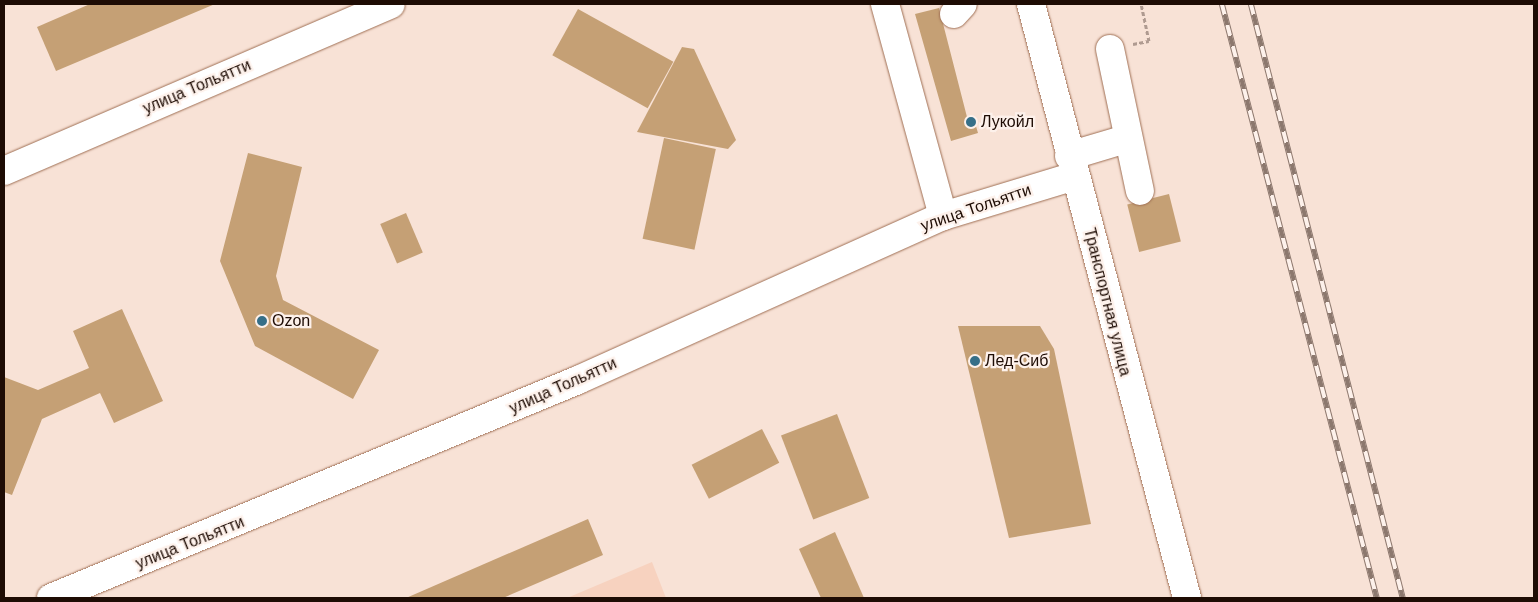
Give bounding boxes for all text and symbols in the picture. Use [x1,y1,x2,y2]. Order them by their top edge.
street label: улица Тольятти [140,56,254,118]
place label: Лукойл [981,112,1034,132]
marker: Лукойл [965,116,977,128]
street label: улица Тольятти [918,180,1034,236]
street label: Транспортная улица [1079,226,1135,378]
place label: Ozon [272,311,310,331]
marker: Ozon [256,315,268,327]
place label: Лед-Сиб [985,351,1048,371]
street label: улица Тольятти [506,354,620,418]
marker: Лед-Сиб [969,355,981,367]
street label: улица Тольятти [133,512,247,574]

